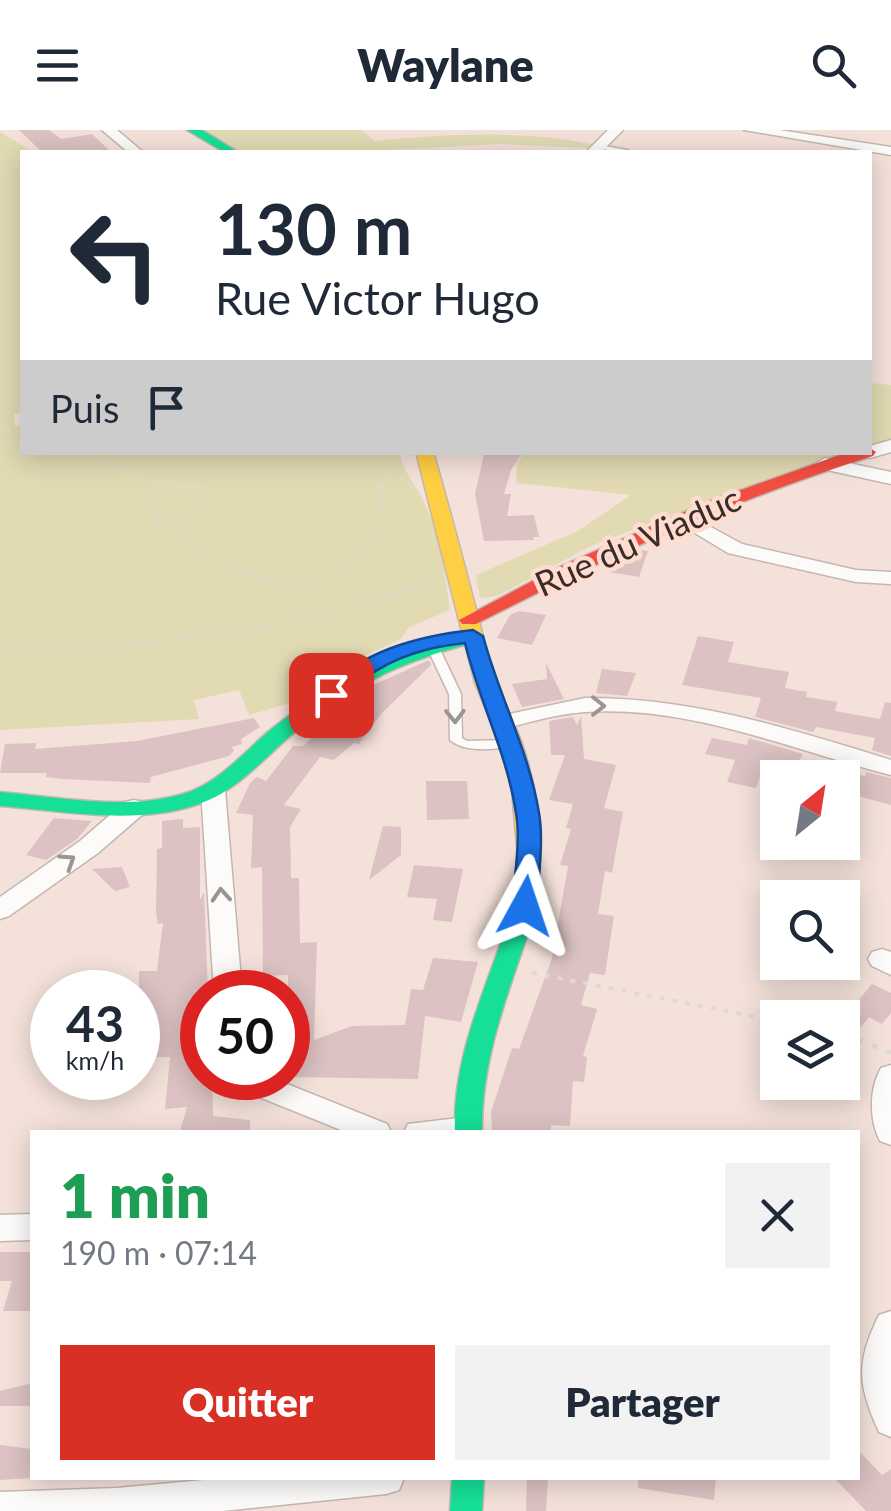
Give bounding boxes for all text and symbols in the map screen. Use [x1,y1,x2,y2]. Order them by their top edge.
icon: menu [30,38,85,93]
text: Waylane [357,38,534,92]
icon: search [806,38,861,93]
text: 130 m [215,186,412,270]
icon: left [50,190,180,320]
text: Rue Victor Hugo [215,271,540,325]
icon: arrive [139,380,194,435]
text: Puis [50,385,119,431]
street label: Rue du Viaduc [528,476,746,604]
pin [289,653,374,738]
icon: arrive [304,668,359,723]
one-way arrow [592,695,607,717]
one-way arrow [445,709,466,725]
north arrow [760,760,860,860]
map controls [760,760,860,1100]
one-way arrow [58,854,76,873]
position arrow [473,854,577,958]
button: search [760,880,860,980]
one-way arrow [211,887,232,903]
speed limit sign: 50 [180,970,310,1100]
text: 43 [66,993,124,1053]
button: layers [760,1000,860,1100]
text: km/h [66,1045,124,1075]
text: 1 min [60,1159,210,1231]
button: close [725,1163,830,1268]
text: 190 m · 07:14 [60,1233,257,1272]
button: Quitter [60,1345,435,1460]
button: Partager [455,1345,830,1460]

